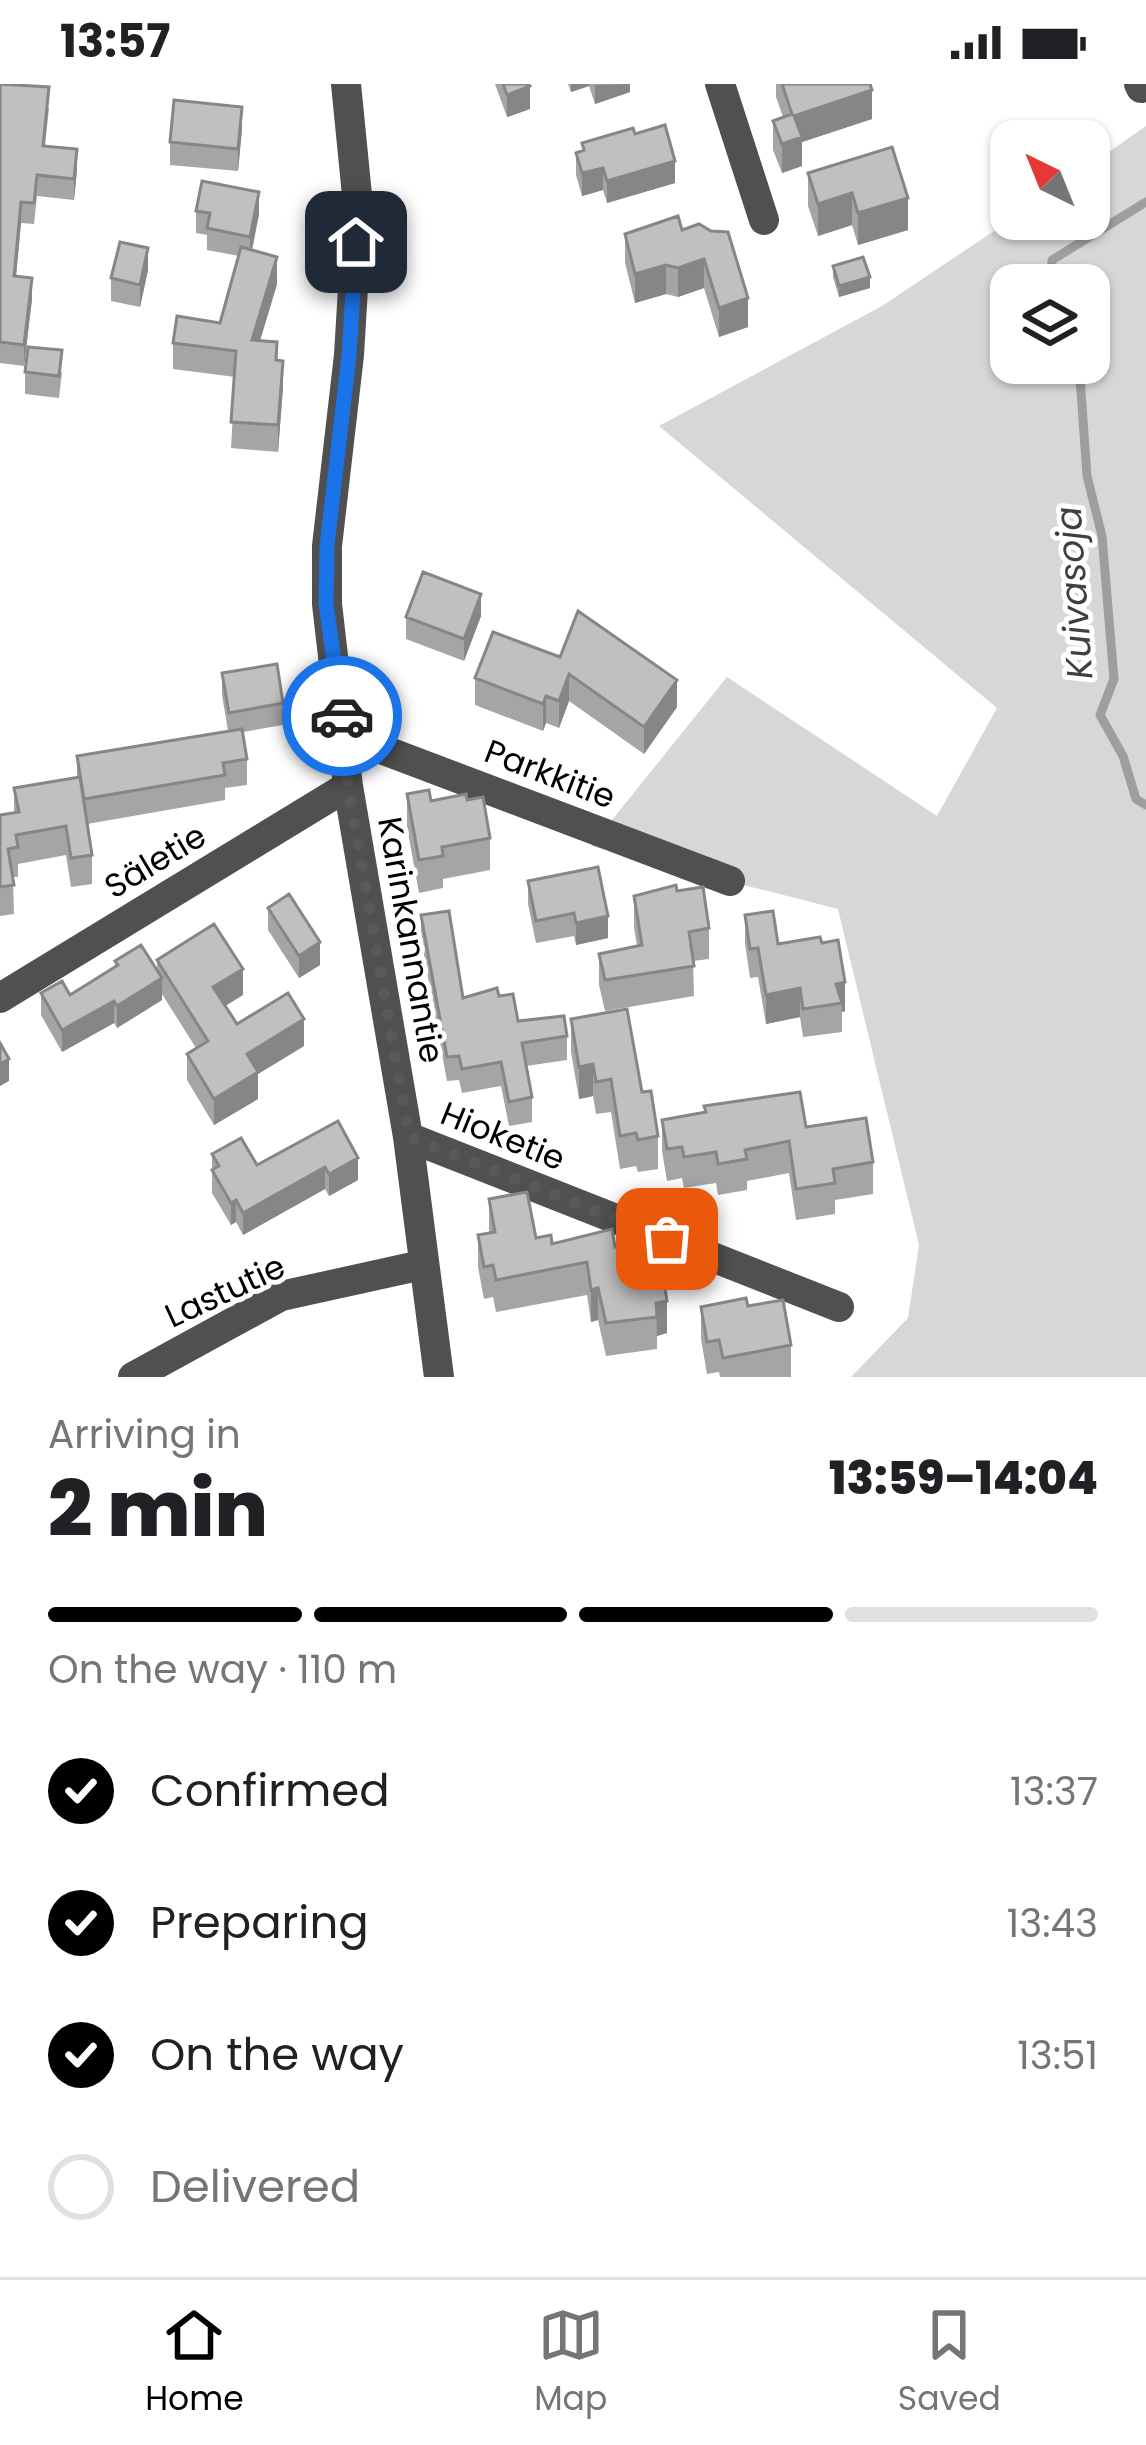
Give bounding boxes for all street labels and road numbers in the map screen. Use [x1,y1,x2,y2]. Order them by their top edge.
street label: Parkkitie [478,728,622,820]
street label: Säletie [95,812,215,910]
street label: Karinkannantie [366,813,456,1067]
street label: Hioketie [434,1090,572,1182]
street label: Lastutie [157,1243,293,1339]

